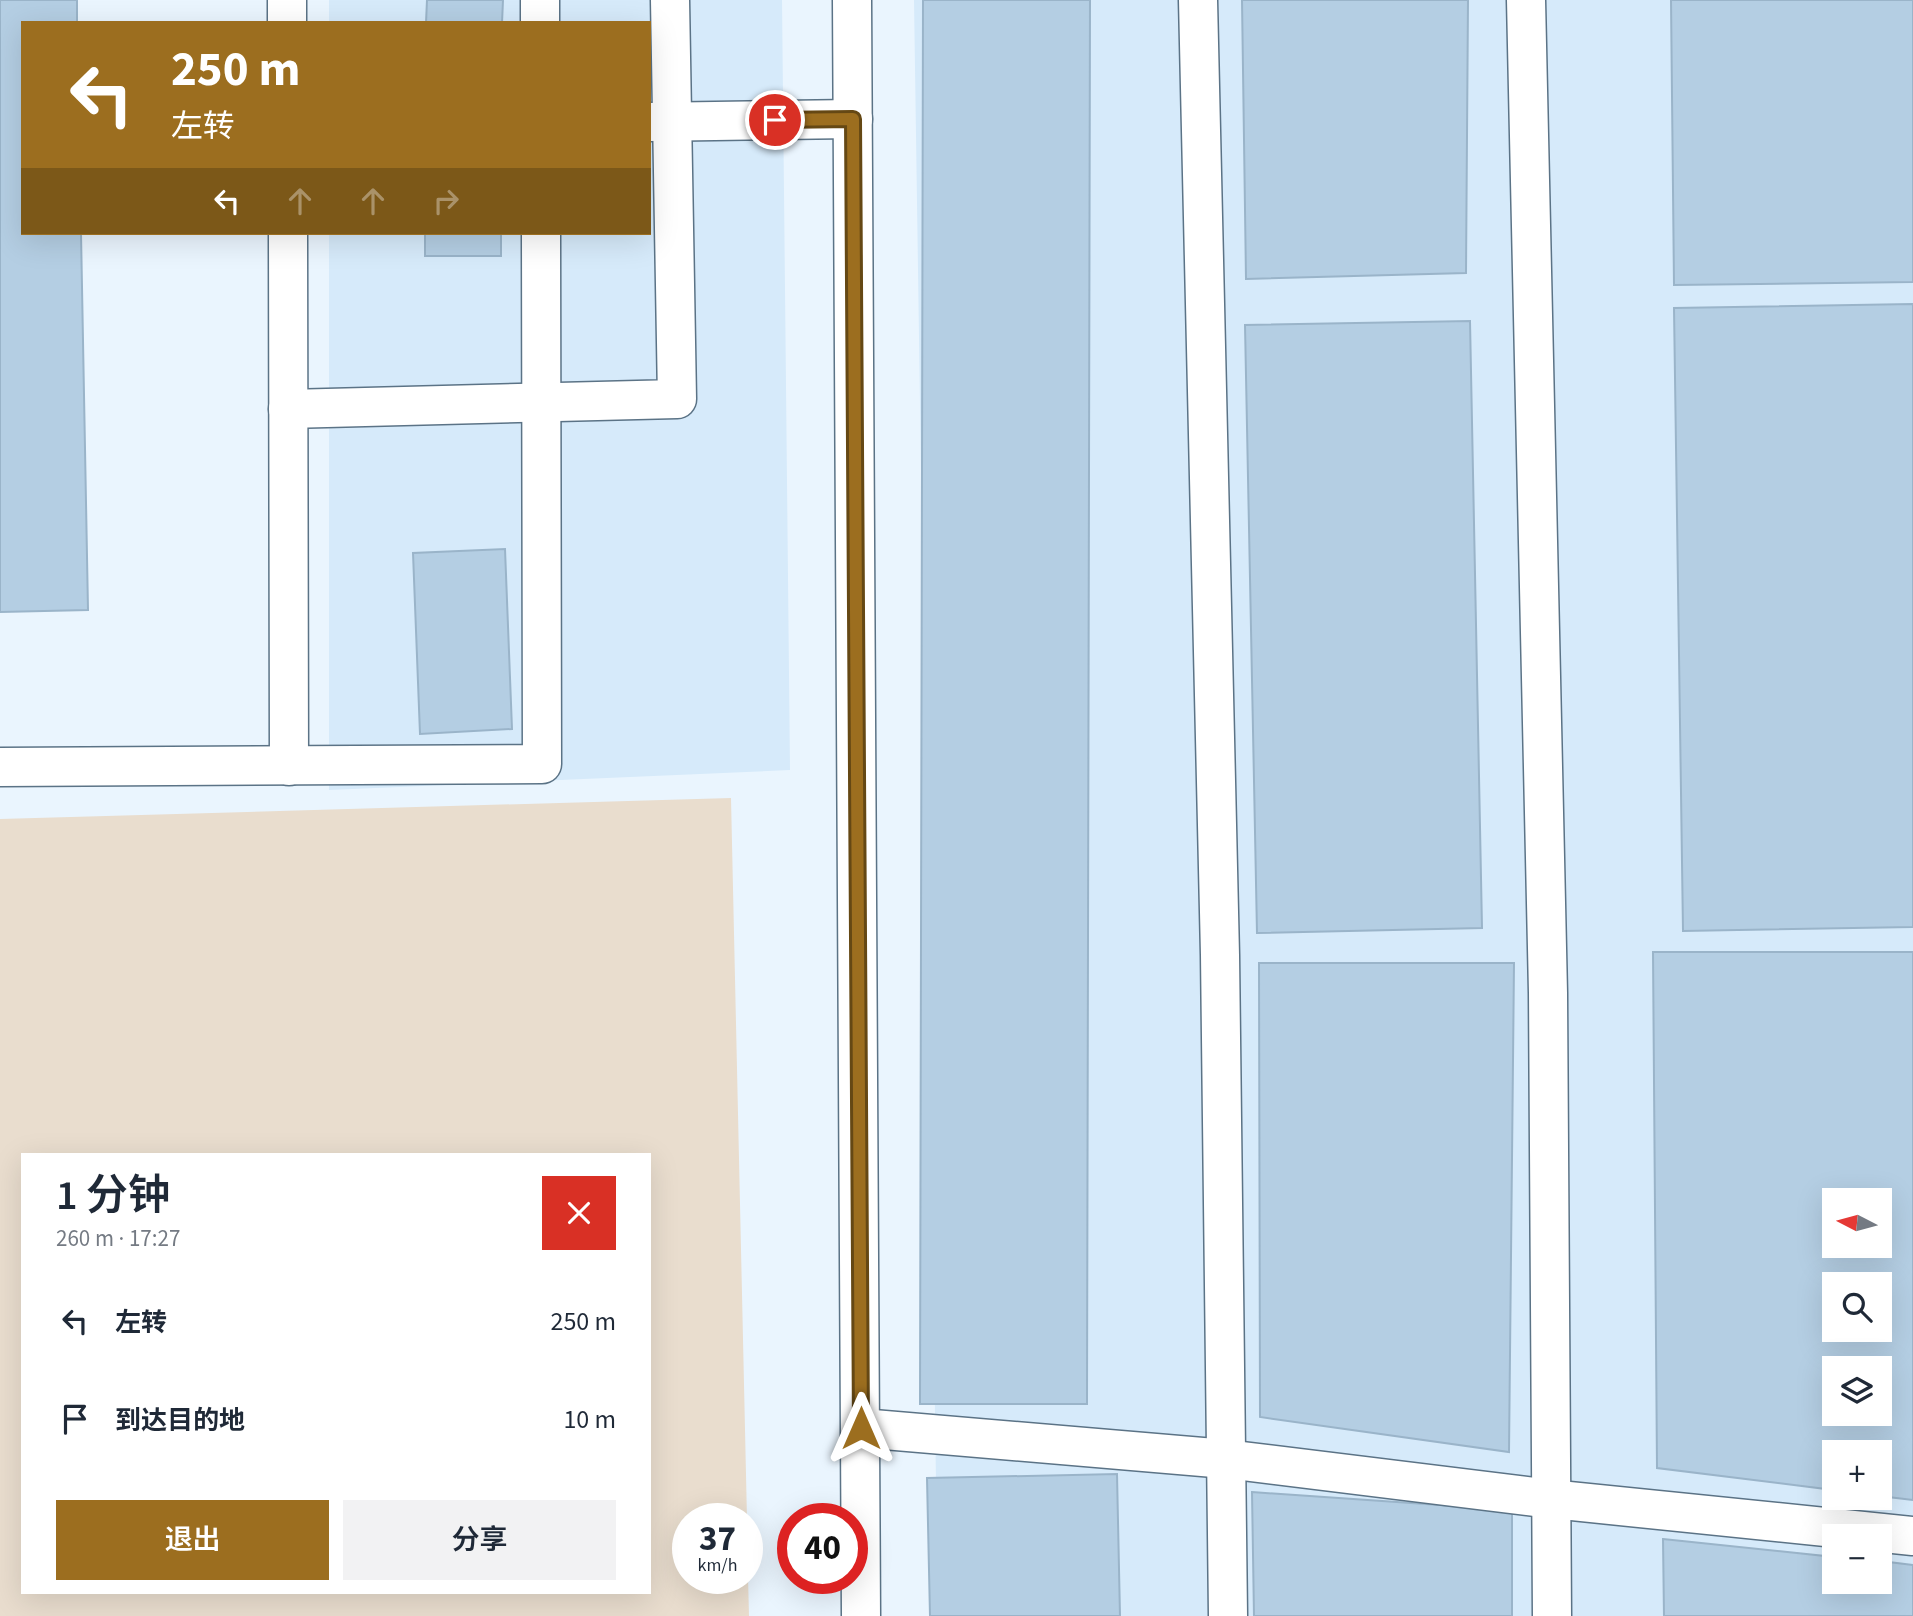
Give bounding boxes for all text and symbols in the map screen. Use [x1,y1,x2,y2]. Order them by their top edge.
text: 250 m [171,35,300,105]
icon: left [56,49,147,140]
pin [745,90,805,150]
icon: arrive [756,101,794,139]
text: 左转 [171,104,235,150]
icon: left [208,182,246,220]
icon: ahead [281,182,319,220]
icon: ahead [354,182,392,220]
icon: right [427,182,465,220]
text: 1 分钟 [56,1166,170,1226]
button: close [542,1176,616,1250]
north arrow [1822,1188,1892,1258]
map controls [1822,1188,1892,1594]
text: 260 m · 17:27 [56,1222,180,1255]
button: search [1822,1272,1892,1342]
icon: left [56,1302,94,1340]
text: 250 m [550,1303,616,1340]
text: 左转 [115,1304,167,1341]
button: layers [1822,1356,1892,1426]
position arrow [824,1391,898,1465]
icon: arrive [56,1400,94,1438]
text: 10 m [563,1401,616,1438]
text: 到达目的地 [115,1402,245,1439]
button: + [1822,1440,1892,1510]
button: 退出 [56,1500,329,1580]
button: 分享 [343,1500,616,1580]
speed limit sign: 40 [777,1503,868,1594]
text: 37 [699,1514,736,1564]
button: − [1822,1524,1892,1594]
text: km/h [698,1553,737,1578]

